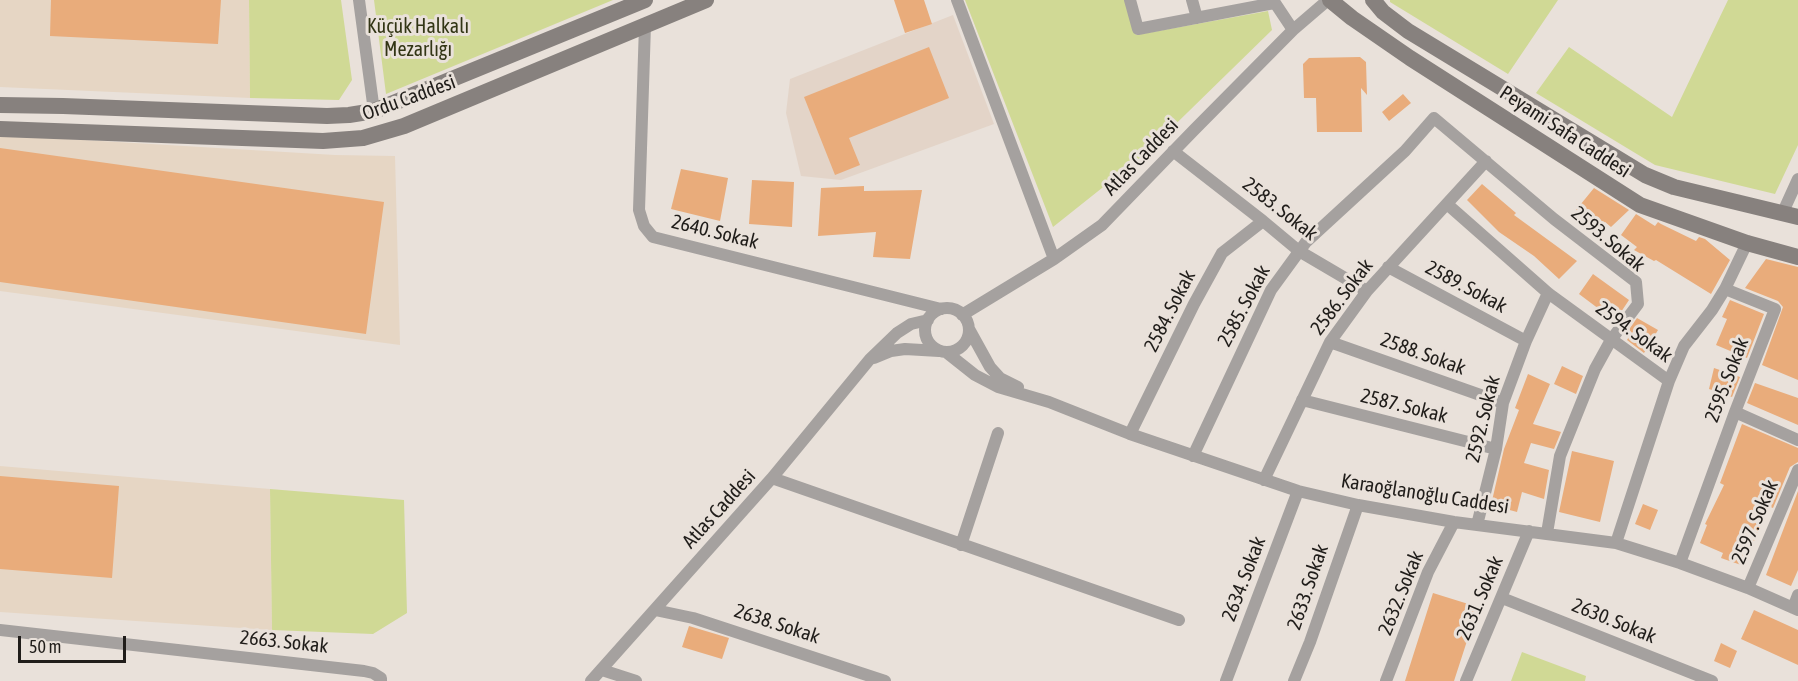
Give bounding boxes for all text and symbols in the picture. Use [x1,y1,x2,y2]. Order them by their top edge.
park label: Küçük Halkalı Mezarlığı [367,15,469,62]
street label: Ordu Caddesi [359,70,459,126]
street label: Peyami Safa Caddesi [1495,81,1635,183]
street label: Atlas Caddesi [1098,113,1184,201]
street label: 2583. Sokak [1238,172,1322,246]
street label: 2593. Sokak [1566,201,1650,277]
street label: 2640. Sokak [669,210,761,254]
street label: 2586. Sokak [1306,254,1378,340]
street label: 2589. Sokak [1421,256,1511,318]
street label: 2585. Sokak [1213,261,1275,351]
street label: 2584. Sokak [1139,266,1201,356]
street label: 2594. Sokak [1591,296,1677,368]
street label: 2588. Sokak [1377,328,1469,380]
street label: 2595. Sokak [1700,334,1754,426]
street label: 2592. Sokak [1461,373,1505,465]
street label: 2587. Sokak [1358,384,1450,428]
street label: Atlas Caddesi [677,465,761,553]
street label: Karaoğlanoğlu Caddesi [1339,469,1511,519]
street label: 2597. Sokak [1727,477,1783,567]
street label: 2634. Sokak [1217,533,1271,625]
street label: 2633. Sokak [1282,541,1334,633]
street label: 2632. Sokak [1373,547,1429,639]
street label: 2631. Sokak [1452,553,1508,643]
street label: 2630. Sokak [1568,593,1660,649]
street label: 2638. Sokak [731,599,823,649]
scale bar [21,624,129,662]
street label: 2663. Sokak [239,625,329,659]
text: 50 m [29,636,61,657]

